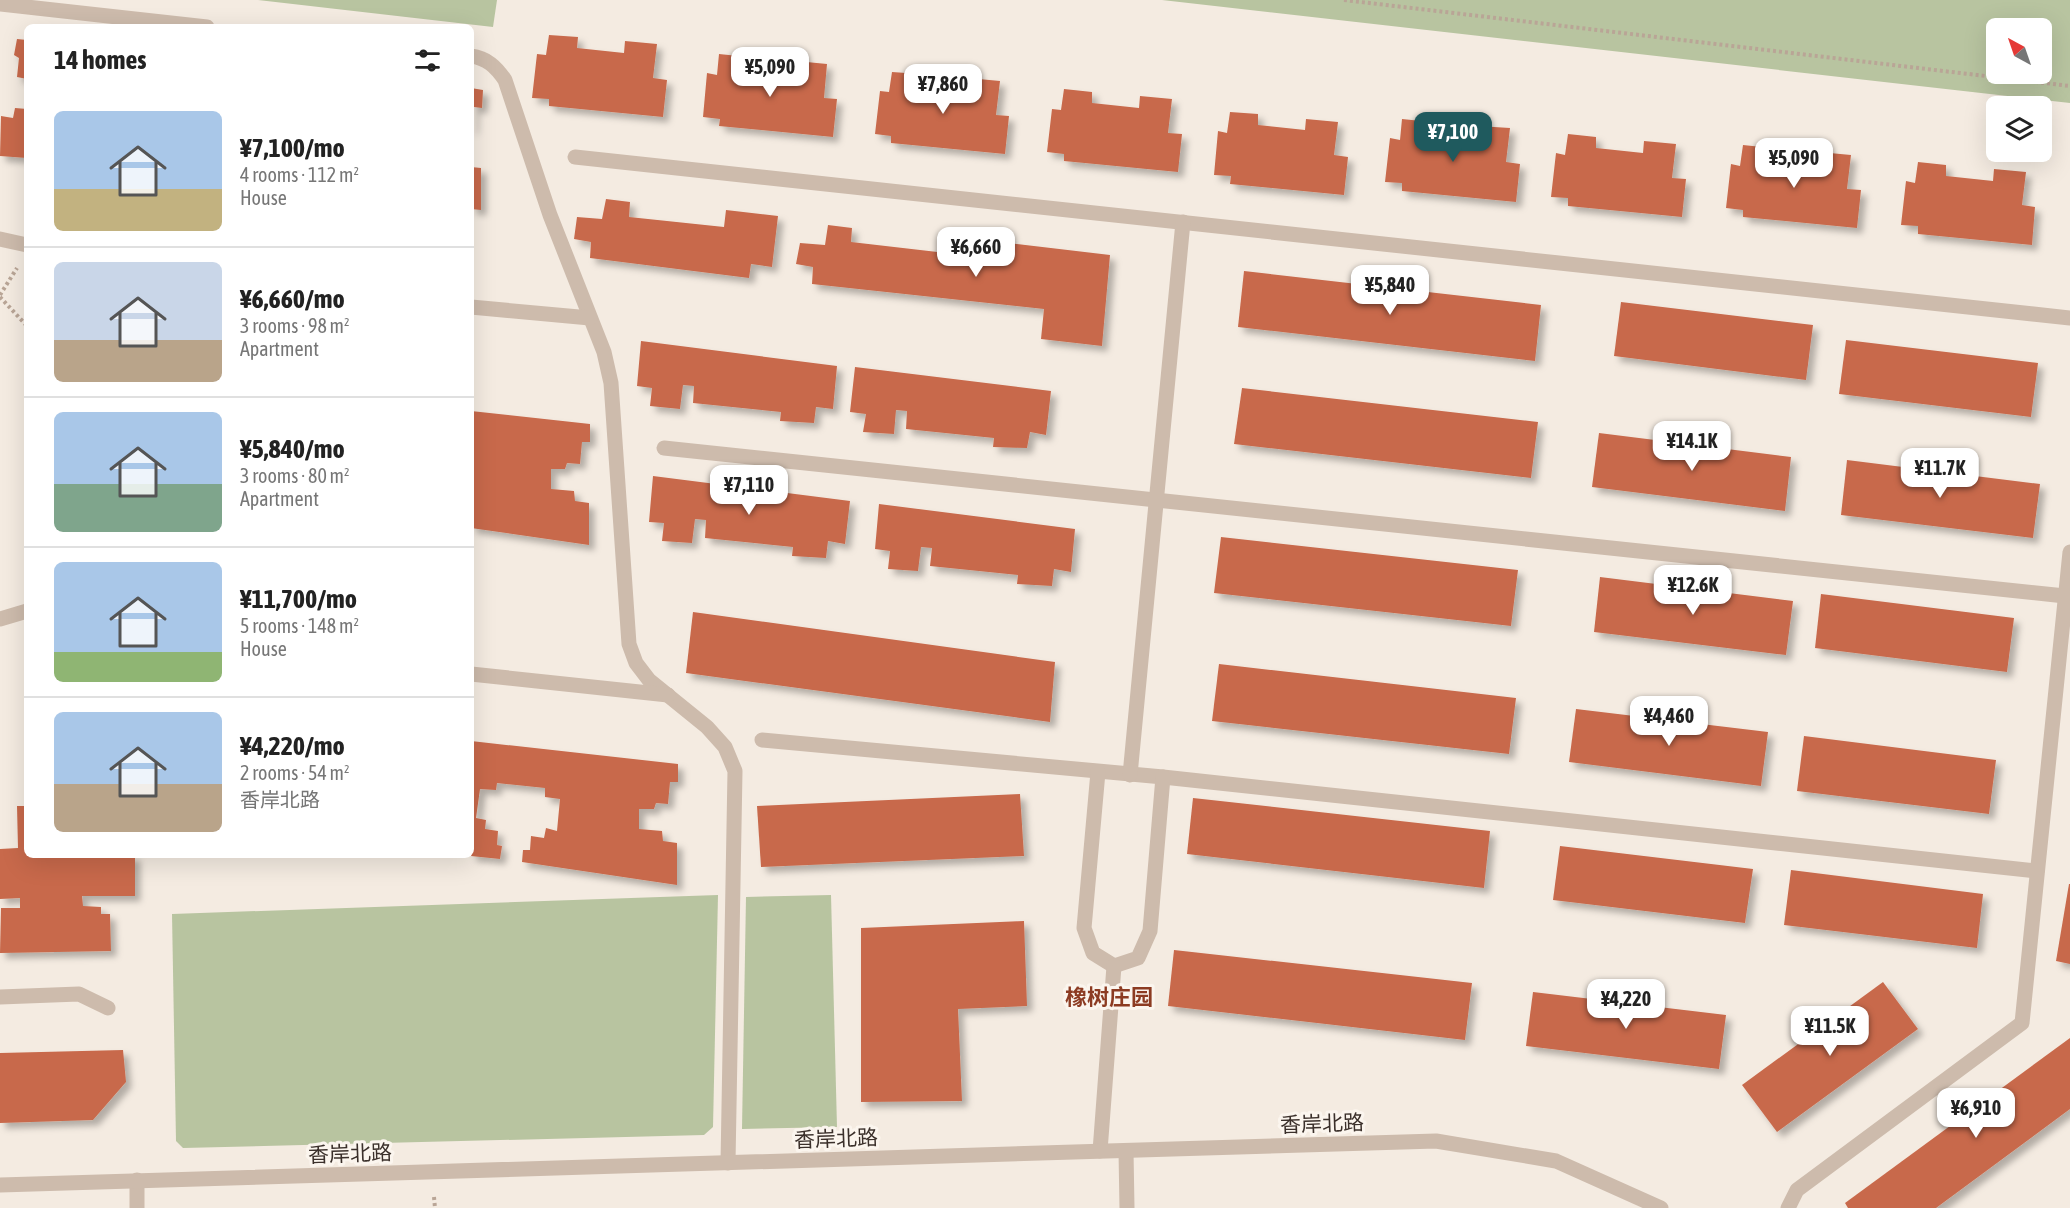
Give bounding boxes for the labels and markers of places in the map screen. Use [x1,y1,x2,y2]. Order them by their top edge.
pin: ¥5,090 [721,47,819,98]
pin: ¥7,860 [894,64,992,115]
pin: ¥7,100 [1404,112,1502,163]
pin: ¥5,090 [1745,138,1843,189]
pin: ¥6,660 [927,227,1025,278]
pin: ¥5,840 [1341,265,1439,316]
pin: ¥14.1K [1643,421,1741,472]
pin: ¥11.7K [1891,448,1989,499]
pin: ¥7,110 [700,465,798,516]
pin: ¥12.6K [1644,565,1742,616]
pin: ¥4,460 [1620,696,1718,747]
pin: ¥4,220 [1577,979,1675,1030]
pin: ¥11.5K [1781,1006,1879,1057]
pin: ¥6,910 [1927,1088,2025,1139]

